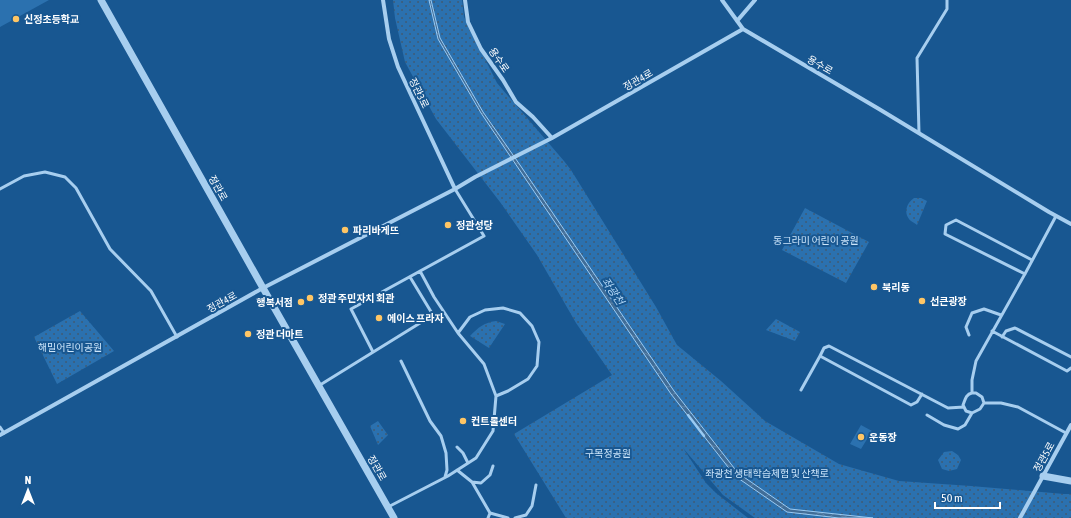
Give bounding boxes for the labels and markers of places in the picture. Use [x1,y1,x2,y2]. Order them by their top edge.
place label: 신정초등학교 [24,13,79,25]
marker: 신정초등학교 [11,14,21,24]
marker: 정관성당 [443,220,453,230]
place label: 정관성당 [456,220,493,231]
marker: 파리바게뜨 [340,225,350,235]
place label: 파리바게뜨 [353,225,399,236]
marker: 북리동 [869,282,879,292]
place label: 북리동 [882,282,910,293]
marker: 정관 주민자치 회관 [305,293,315,303]
place label: 정관 주민자치 회관 [318,293,394,304]
marker: 선큰광장 [917,296,927,306]
place label: 선큰광장 [930,296,967,307]
place label: 행복서점 [256,297,293,308]
marker: 행복서점 [296,297,306,307]
marker: 에이스 프라자 [374,313,384,323]
place label: 에이스 프라자 [387,313,444,324]
marker: 정관 더마트 [243,329,253,339]
place label: 정관 더마트 [256,329,303,340]
marker: 컨트롤센터 [458,416,468,426]
place label: 컨트롤센터 [471,416,517,427]
marker: 운동장 [856,432,866,442]
place label: 운동장 [869,432,897,443]

